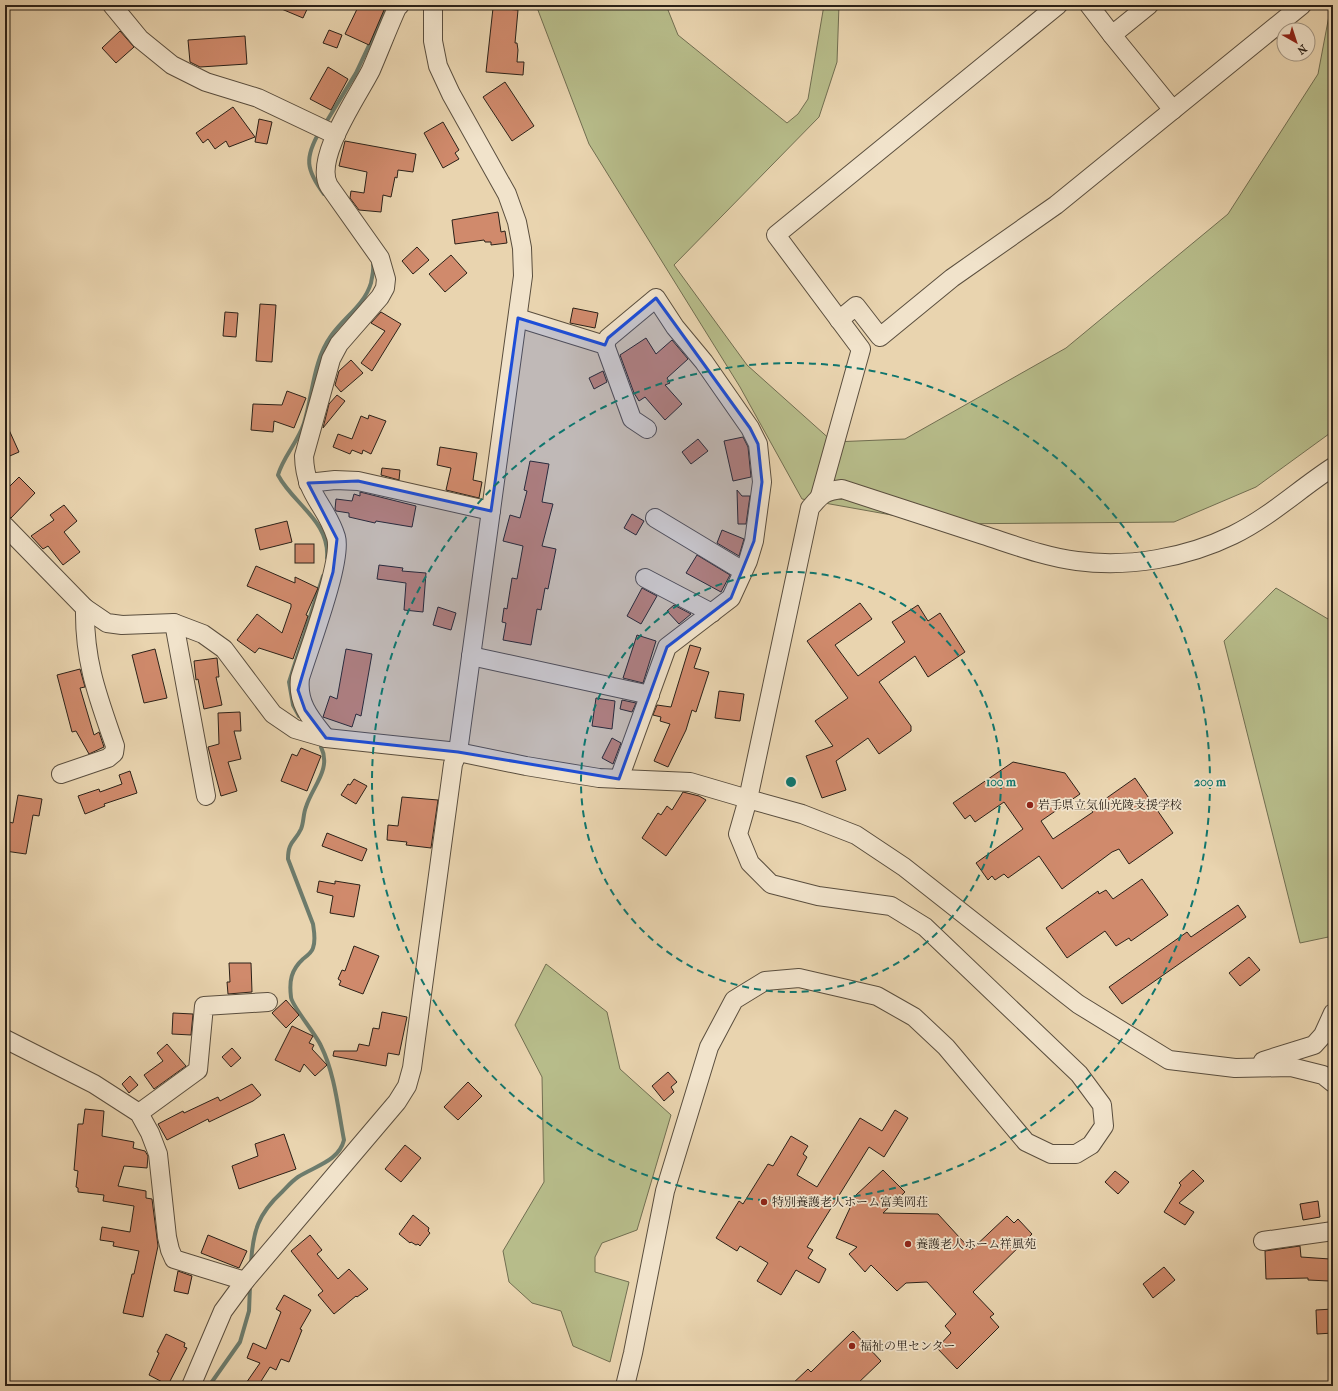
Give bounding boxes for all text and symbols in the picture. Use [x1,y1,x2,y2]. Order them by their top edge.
north arrow [1276,22,1316,62]
text: N [1294,42,1309,57]
centre of rings [784,775,798,789]
text: 100 m [986,775,1017,789]
text: 200 m [1194,775,1227,789]
place label: 岩手県立気仙光陵支援学校 [1038,798,1182,812]
marker: 岩手県立気仙光陵支援学校 [1025,800,1035,810]
place label: 特別養護老人ホーム富美岡荘 [772,1195,928,1209]
marker: 特別養護老人ホーム富美岡荘 [759,1197,769,1207]
place label: 養護老人ホーム祥風苑 [916,1237,1036,1251]
marker: 養護老人ホーム祥風苑 [903,1239,913,1249]
place label: 福祉の里センター [860,1339,956,1353]
marker: 福祉の里センター [847,1341,857,1351]

